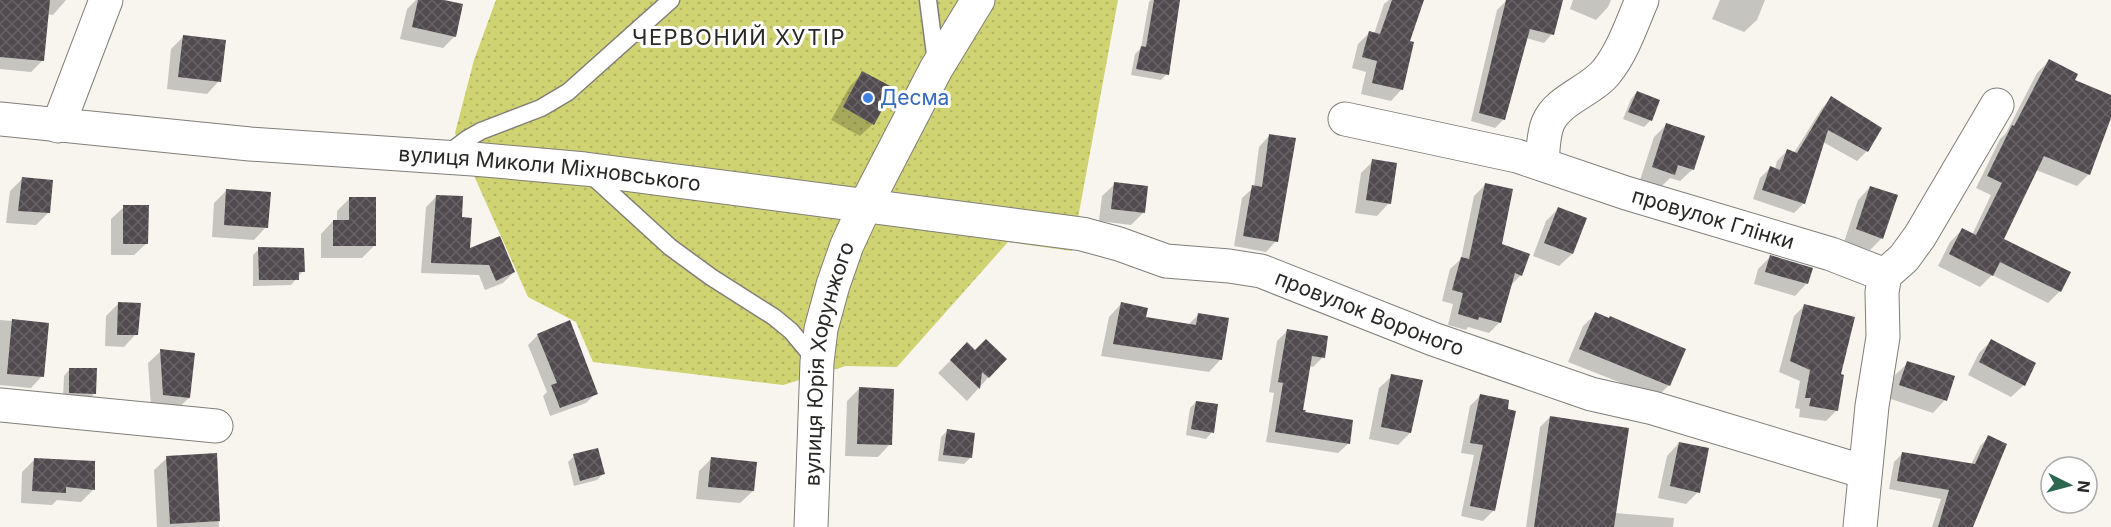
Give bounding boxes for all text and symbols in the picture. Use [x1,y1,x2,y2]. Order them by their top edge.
district label: ЧЕРВОНИЙ ХУТІР [632,24,846,50]
place label: Десма [880,85,949,110]
marker: Десма [861,91,875,105]
street label: вулиця Миколи Міхновського [398,141,702,196]
street label: провулок Глінки [1629,183,1797,254]
street label: вулиця Юрія Хорунжого [800,238,859,486]
street label: провулок Вороного [1272,265,1468,361]
north arrow [2039,455,2099,515]
text: N [2073,479,2095,494]

